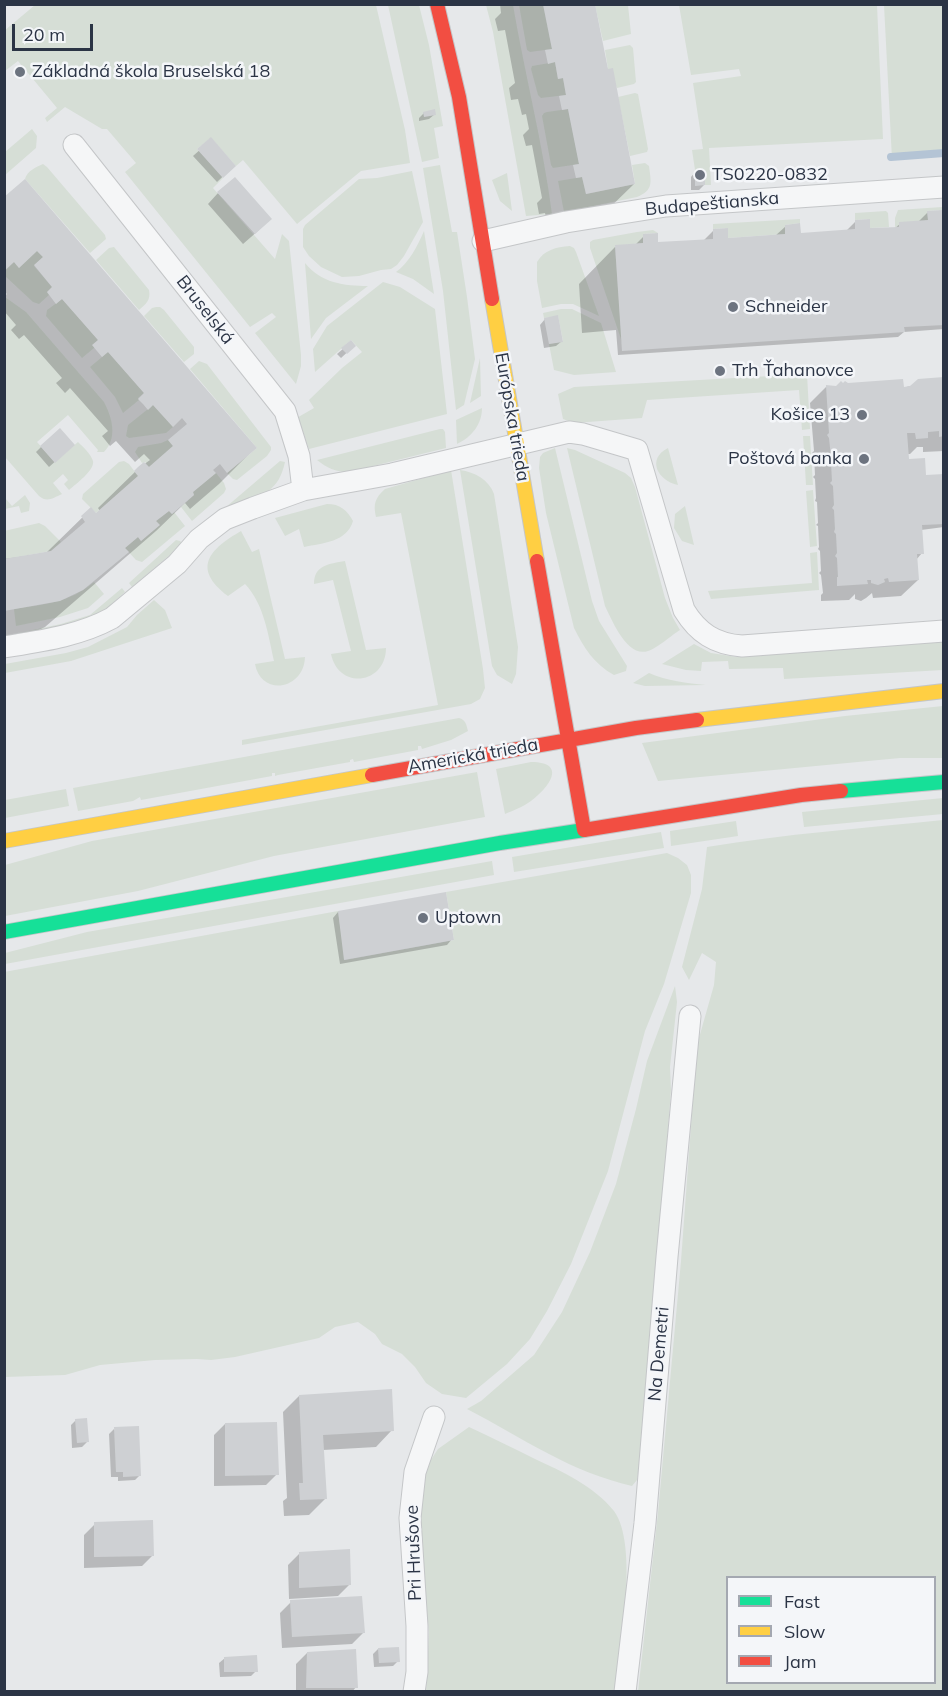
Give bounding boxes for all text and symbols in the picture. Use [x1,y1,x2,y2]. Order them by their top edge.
scale bar [15,12,96,50]
text: 20 m [23,23,65,46]
place label: Základná škola Bruselská 18 [32,61,270,83]
marker: Základná škola Bruselská 18 [13,65,27,79]
place label: TS0220-0832 [712,164,828,186]
marker: TS0220-0832 [693,168,707,182]
street label: Budapeštianska [644,187,780,221]
street label: Bruselská [172,271,238,349]
place label: Schneider [745,296,827,318]
marker: Schneider [726,300,740,314]
street label: Európska trieda [490,351,534,483]
place label: Trh Ťahanovce [732,360,854,382]
marker: Trh Ťahanovce [713,364,727,378]
place label: Košice 13 [770,404,850,426]
marker: Košice 13 [855,408,869,422]
place label: Poštová banka [728,448,852,470]
marker: Poštová banka [857,452,871,466]
street label: Americká trieda [406,734,540,778]
place label: Uptown [435,907,501,929]
marker: Uptown [416,911,430,925]
street label: Na Demetri [644,1306,674,1402]
street label: Pri Hrušove [402,1505,426,1601]
legend [726,1576,936,1684]
text: Fast [784,1590,820,1613]
text: Slow [784,1620,825,1643]
text: Jam [784,1650,817,1673]

